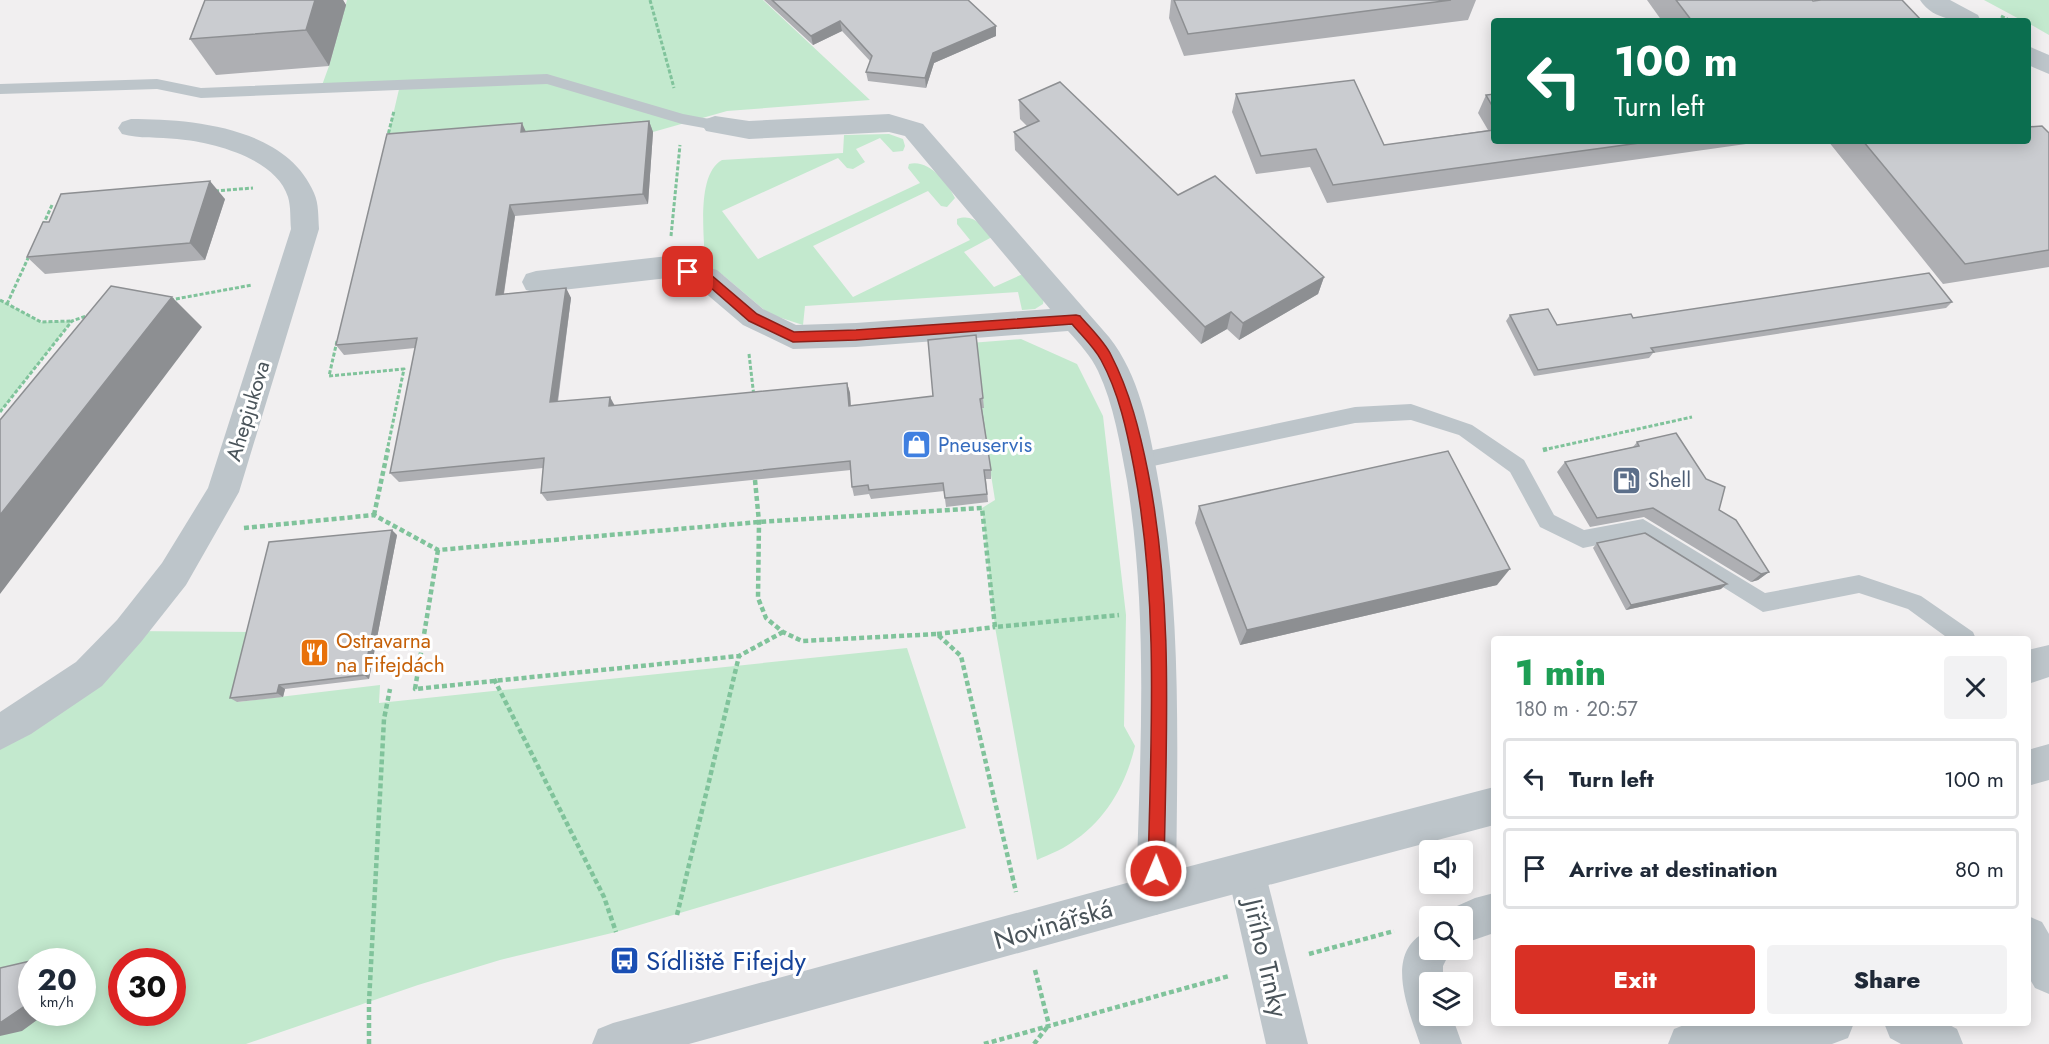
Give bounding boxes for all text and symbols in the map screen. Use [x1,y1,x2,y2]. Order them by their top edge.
text: 100 m [1614,31,1738,92]
icon: left [1515,42,1593,120]
text: Turn left [1614,87,1704,126]
pin [662,246,713,297]
icon: arrive [671,255,704,288]
street label: Ahepjukova [219,357,277,465]
shop icon: Pneuservis [901,429,933,461]
place label: Pneuservis [938,430,1032,460]
fuel station icon: Shell [1611,464,1643,496]
place label: Shell [1648,465,1691,495]
place label: Ostravarna na Fifejdách [336,626,445,680]
restaurant icon: Ostravarna na Fifejdách [299,637,331,669]
text: 1 min [1515,646,1606,698]
button: close [1944,656,2007,719]
text: 180 m · 20:57 [1515,695,1638,724]
icon: left [1518,762,1551,795]
text: Turn left [1569,763,1654,795]
text: 100 m [1944,763,2004,795]
position arrow [1124,839,1188,903]
map controls [1419,840,1473,1026]
button: sound [1419,840,1473,894]
icon: arrive [1518,852,1551,885]
text: Arrive at destination [1569,853,1778,885]
text: 80 m [1955,853,2004,885]
street label: Novinářská [989,889,1117,959]
street label: Jiřího Trnky [1233,892,1298,1021]
button: search [1419,906,1473,960]
place label: Sídliště Fifejdy [646,942,806,980]
bus stop icon: Sídliště Fifejdy [609,945,641,977]
button: Exit [1515,945,1755,1014]
button: Share [1767,945,2007,1014]
speed limit sign: 30 [108,948,186,1026]
text: 20 [37,958,77,1001]
button: layers [1419,972,1473,1026]
text: km/h [40,991,74,1013]

